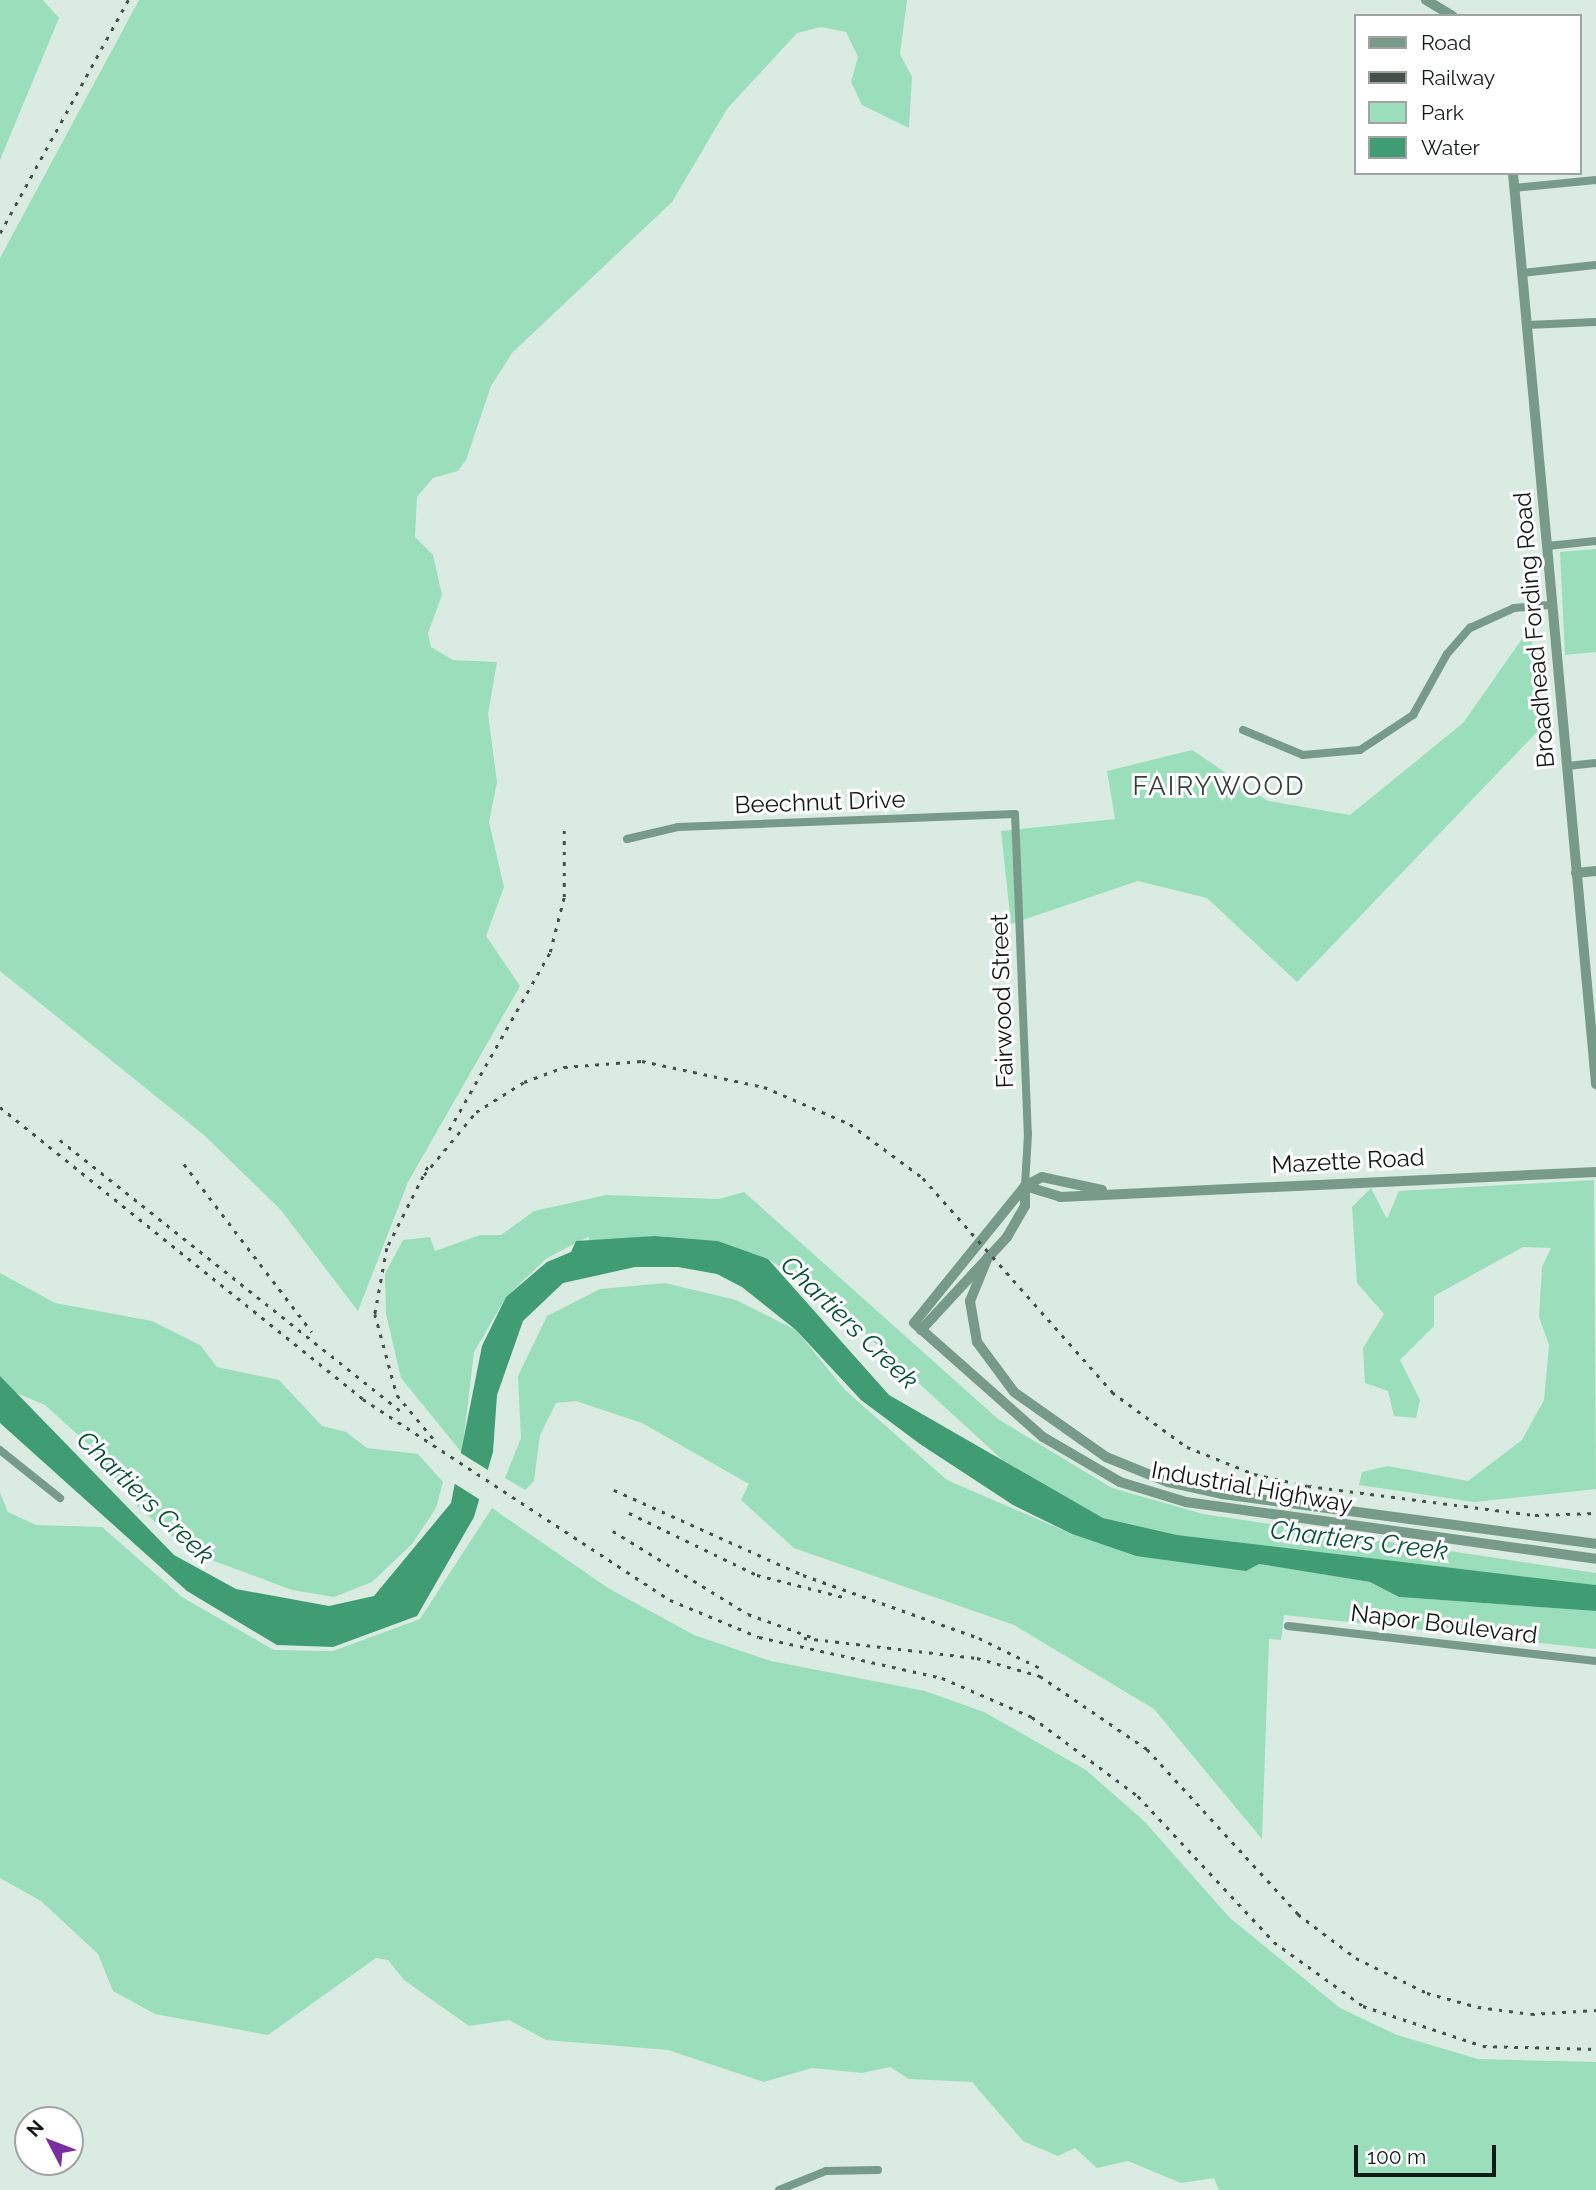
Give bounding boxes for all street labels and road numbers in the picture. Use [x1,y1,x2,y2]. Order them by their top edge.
street label: Broadhead Fording Road [1508,491,1560,769]
street label: Beechnut Drive [734,785,906,819]
street label: Fairwood Street [985,913,1019,1089]
street label: Mazette Road [1271,1143,1425,1179]
street label: Industrial Highway [1149,1455,1355,1519]
street label: Napor Boulevard [1349,1598,1539,1650]

